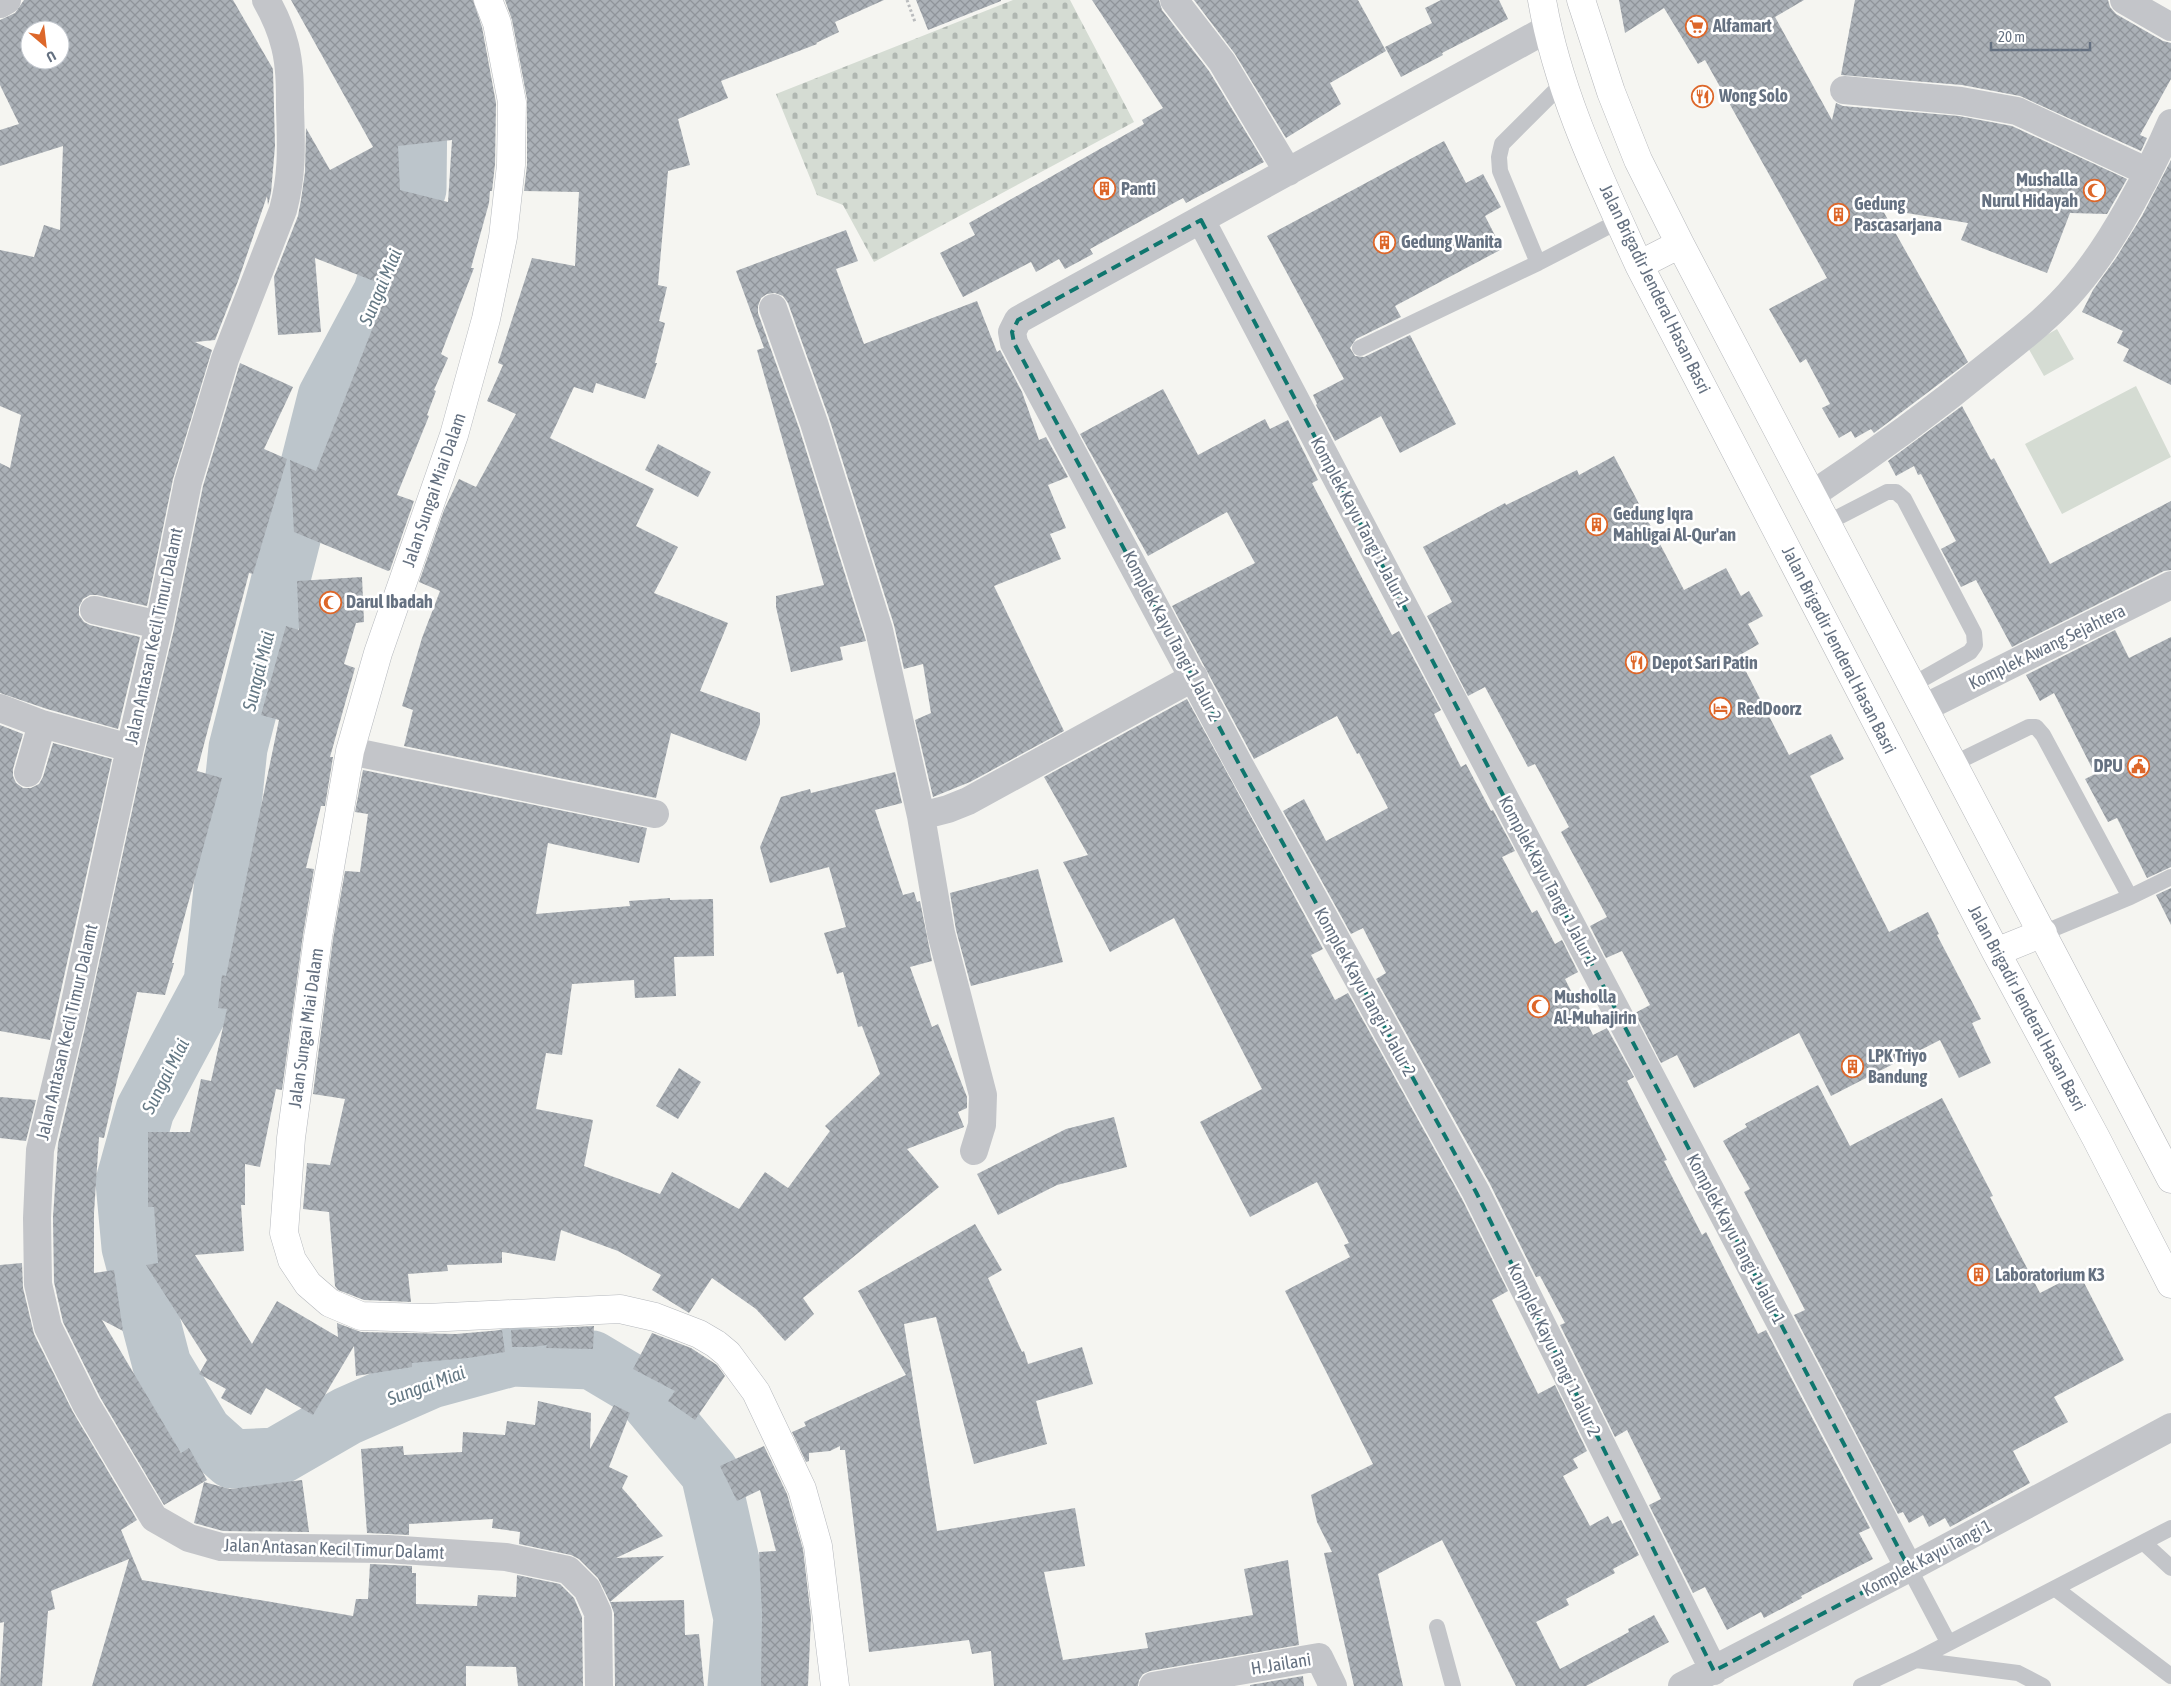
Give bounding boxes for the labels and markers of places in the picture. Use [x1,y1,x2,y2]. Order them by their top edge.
supermarket icon: Alfamart [1685,14,1709,38]
place label: Alfamart [1712,15,1772,36]
restaurant icon: Wong Solo [1691,84,1715,108]
place label: Wong Solo [1718,85,1788,106]
place label: Mushalla Nurul Hidayah [1982,169,2078,211]
building icon: Panti [1093,177,1117,201]
place label: Panti [1121,178,1156,199]
mosque icon: Mushalla Nurul Hidayah [2082,178,2106,202]
place label: Gedung Pascasarjana [1854,193,1942,235]
building icon: Gedung Pascasarjana [1826,202,1850,226]
building icon: Gedung Wanita [1373,230,1397,254]
place label: Gedung Wanita [1401,231,1502,252]
place label: Gedung Iqra Mahligai Al-Qur'an [1613,503,1736,545]
building icon: Gedung Iqra Mahligai Al-Qur'an [1585,512,1609,536]
mosque icon: Darul Ibadah [318,590,342,614]
place label: Darul Ibadah [346,591,433,612]
restaurant icon: Depot Sari Patin [1624,651,1648,675]
place label: Depot Sari Patin [1652,652,1758,673]
hotel icon: RedDoorz [1709,697,1733,721]
place label: RedDoorz [1737,698,1802,719]
public building icon: DPU [2127,754,2151,778]
place label: DPU [2093,755,2123,776]
place label: Musholla Al-Muhajirin [1553,986,1637,1028]
mosque icon: Musholla Al-Muhajirin [1526,995,1550,1019]
place label: LPK Triyo Bandung [1868,1045,1928,1087]
building icon: LPK Triyo Bandung [1840,1054,1864,1078]
building icon: Laboratorium K3 [1967,1263,1991,1287]
place label: Laboratorium K3 [1995,1264,2105,1285]

